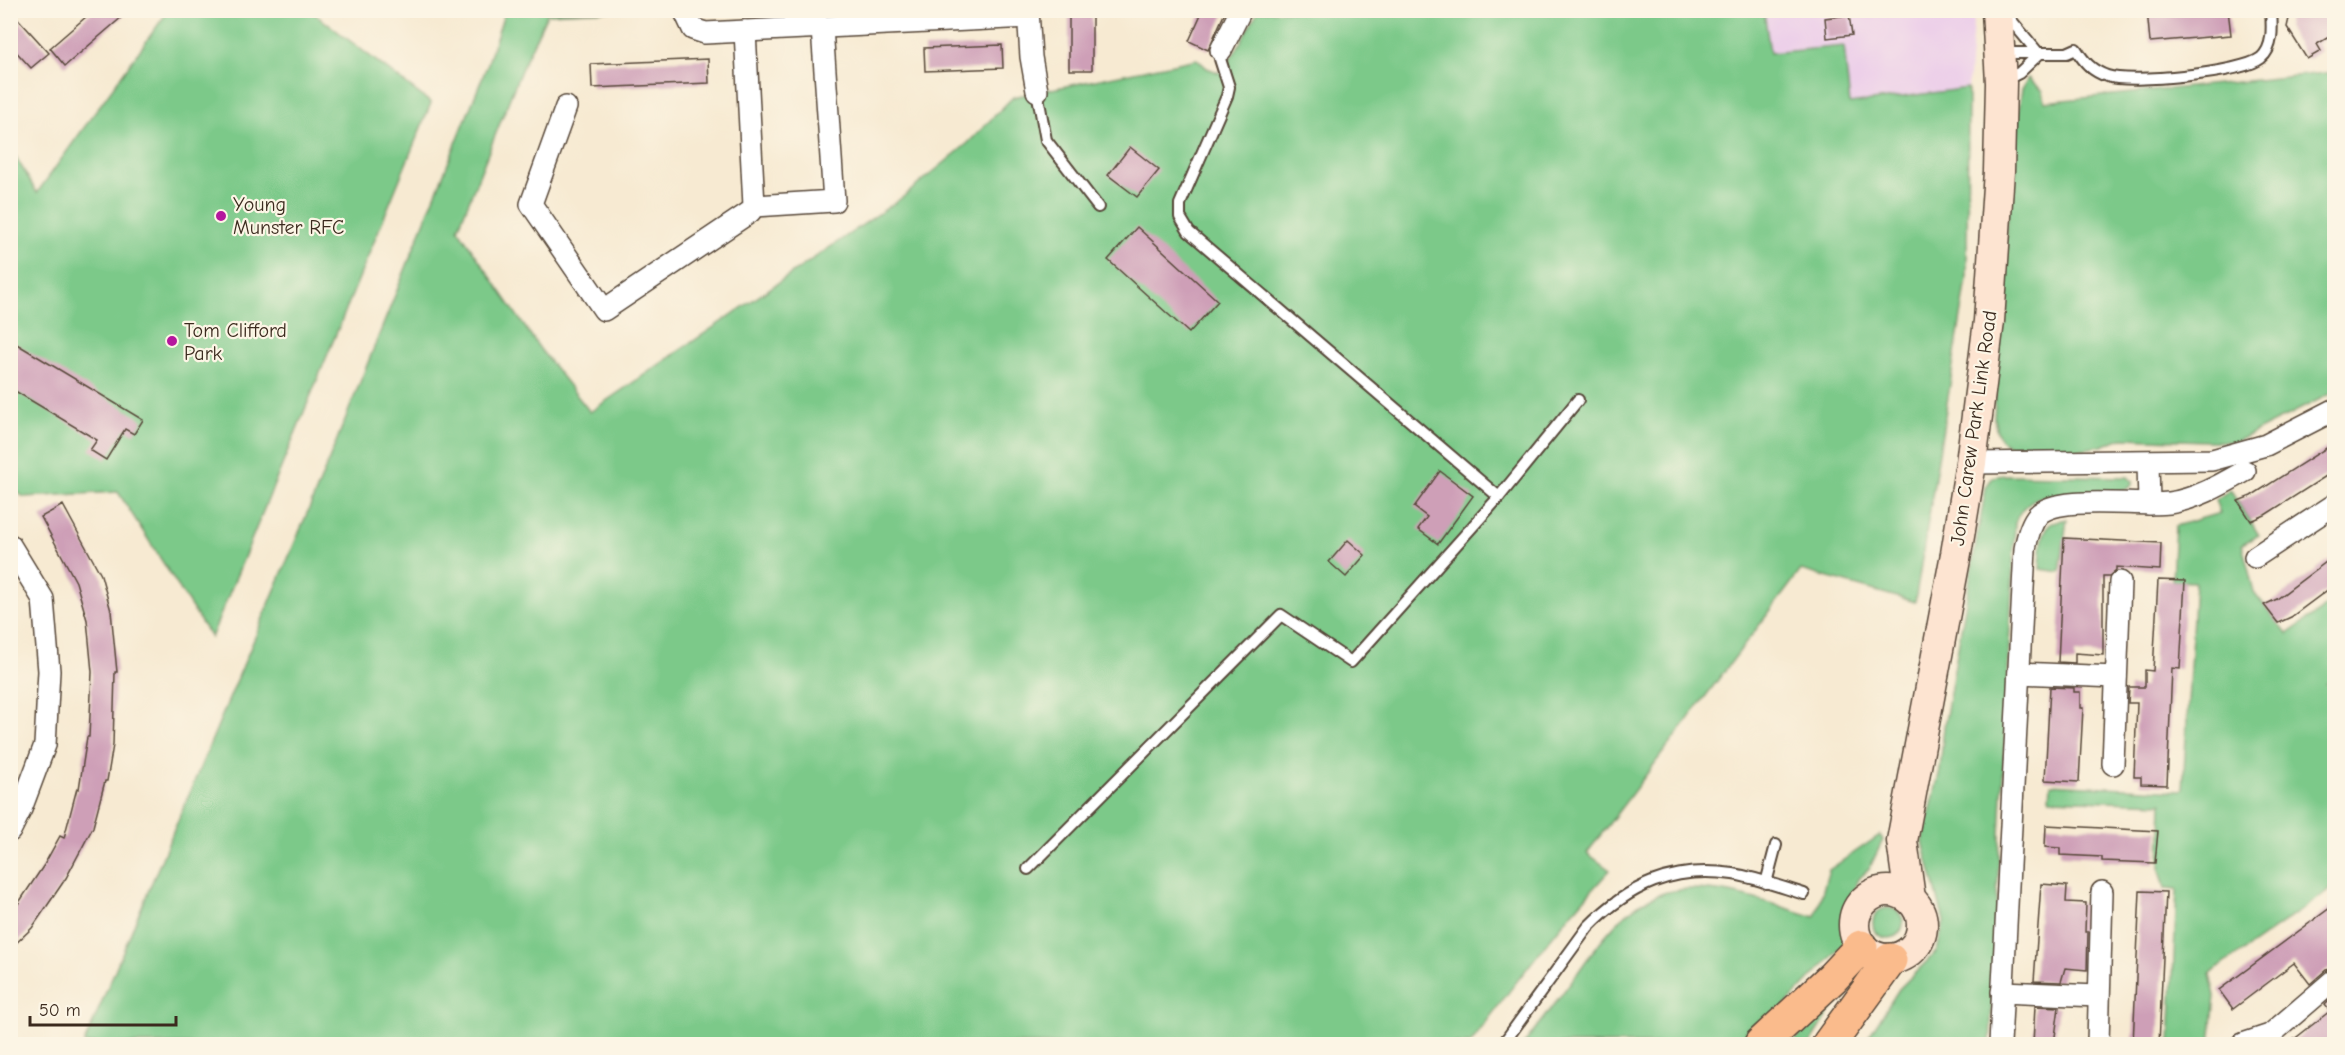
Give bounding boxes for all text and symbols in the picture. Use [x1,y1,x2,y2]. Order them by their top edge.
place label: Young Munster RFC [233,193,344,239]
marker: Young Munster RFC [214,209,228,223]
street label: John Carew Park Link Road [1946,309,2001,547]
place label: Tom Clifford Park [184,319,287,365]
marker: Tom Clifford Park [165,334,179,348]
scale bar [30,989,176,1027]
text: 50 m [39,1000,81,1021]

